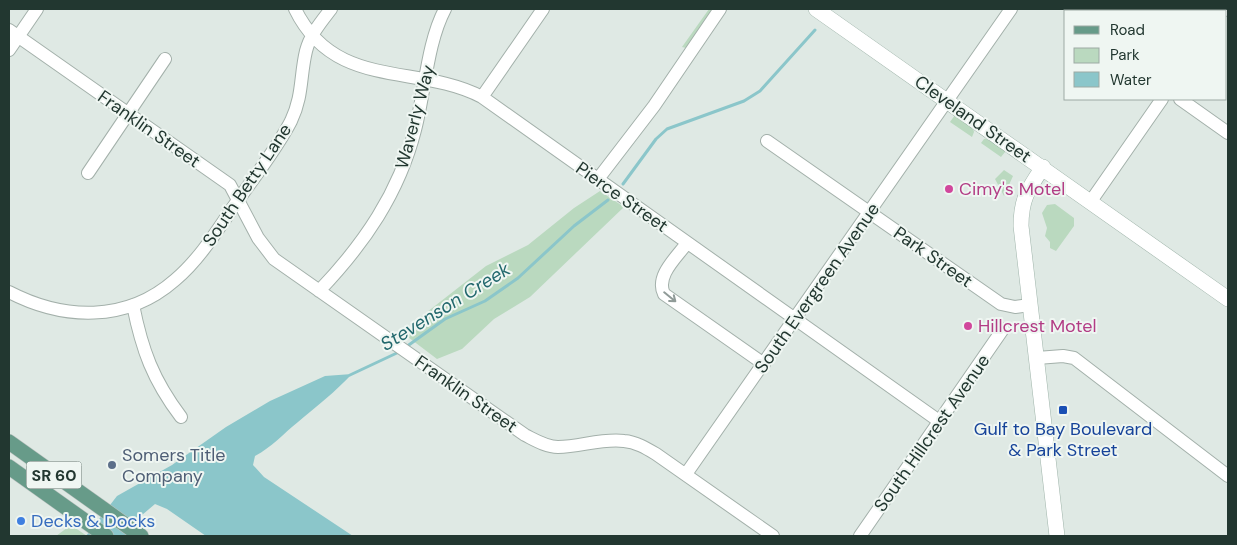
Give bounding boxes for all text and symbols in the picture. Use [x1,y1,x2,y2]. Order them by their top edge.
legend [1064,10,1227,100]
text: Road [1110,20,1145,40]
text: Park [1110,45,1140,65]
street label: Waverly Way [390,62,440,172]
street label: Cleveland Street [910,70,1036,168]
text: Water [1110,70,1152,90]
street label: Franklin Street [93,85,205,173]
street label: South Betty Lane [197,119,297,251]
street label: Pierce Street [571,156,673,238]
place label: Cimy's Motel [959,177,1065,201]
marker: Cimy's Motel [943,183,955,195]
street label: South Evergreen Avenue [749,198,885,378]
street label: Park Street [889,221,977,293]
water label: Stevenson Creek [375,256,515,356]
one-way arrow [663,291,676,302]
place label: Hillcrest Motel [978,314,1096,338]
marker: Hillcrest Motel [962,320,974,332]
street label: Franklin Street [410,350,522,438]
street label: South Hillcrest Avenue [869,350,995,516]
marker: Gulf to Bay Boulevard & Park Street [1057,404,1069,416]
place label: Gulf to Bay Boulevard & Park Street [974,417,1152,462]
place label: Somers Title Company [122,443,226,488]
marker: Somers Title Company [106,459,118,471]
road number: SR 60 [27,462,82,488]
place label: Decks & Docks [31,509,155,533]
marker: Decks & Docks [15,515,27,527]

